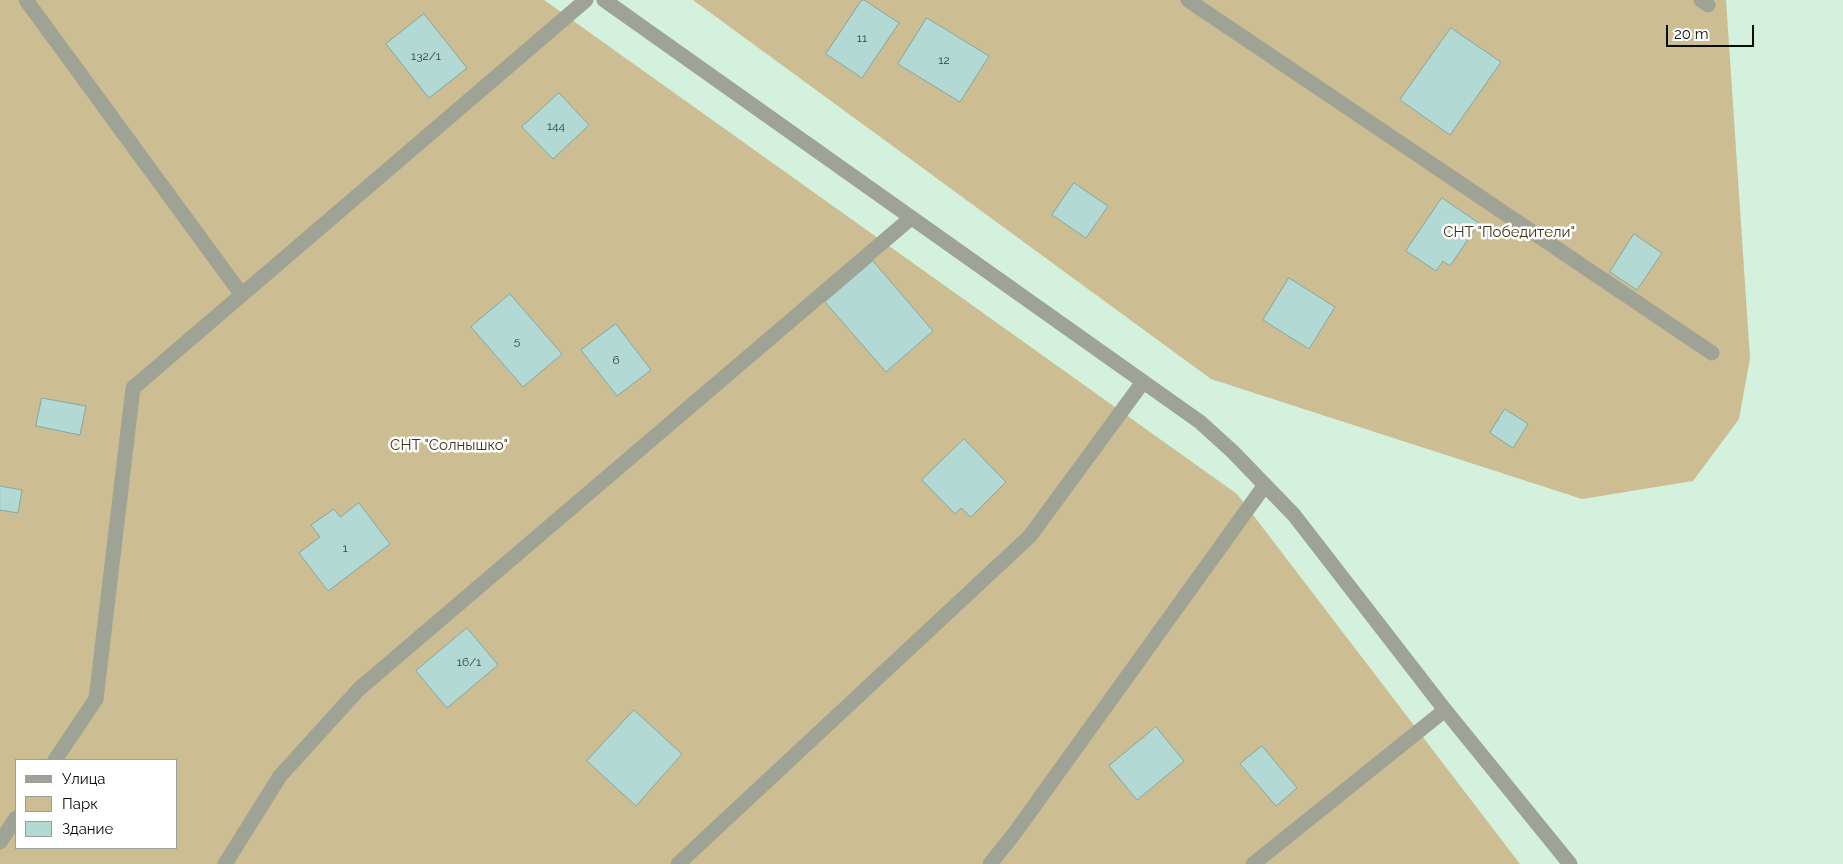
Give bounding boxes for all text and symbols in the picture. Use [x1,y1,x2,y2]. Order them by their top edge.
scale bar [1668,15,1756,47]
text: 20 m [1674,25,1709,43]
house number: 11 [857,31,867,45]
house number: 132/1 [411,49,441,63]
house number: 12 [938,53,950,67]
house number: 144 [547,119,565,133]
park label: СНТ "Победители" [1443,223,1575,241]
house number: 5 [514,334,520,348]
house number: 6 [612,353,620,367]
park label: СНТ "Солнышко" [390,436,508,454]
house number: 1 [342,541,348,555]
house number: 16/1 [457,655,481,669]
legend [15,759,178,849]
text: Улица [62,770,106,788]
text: Парк [62,795,98,813]
text: Здание [62,820,113,838]

